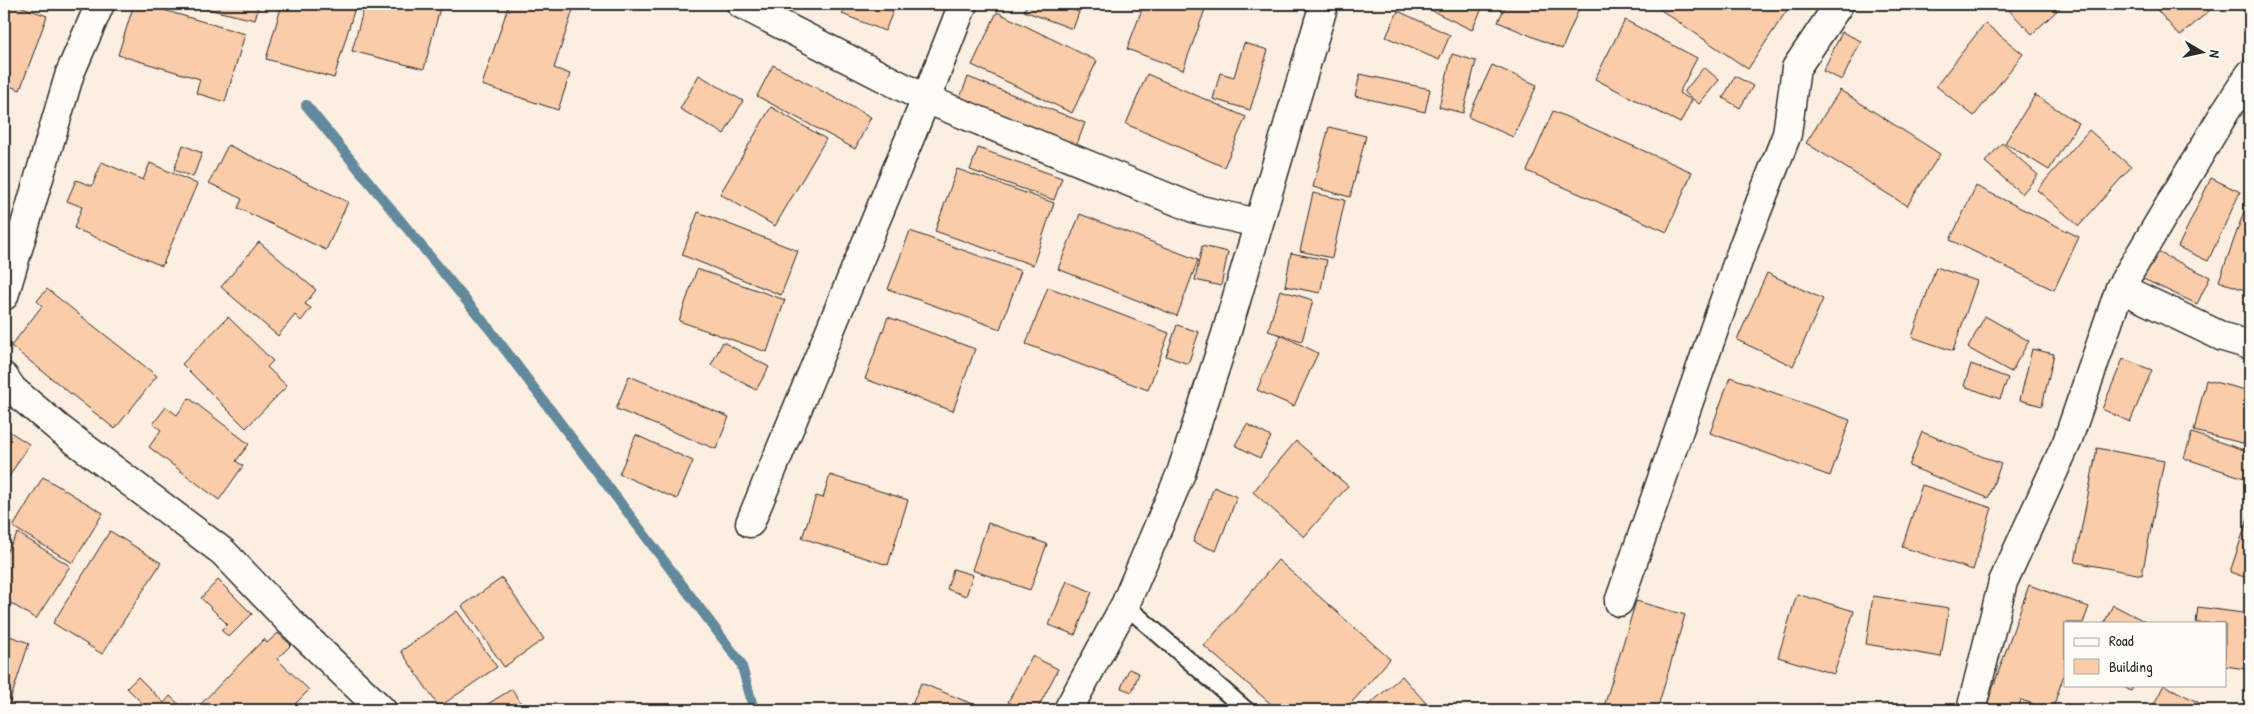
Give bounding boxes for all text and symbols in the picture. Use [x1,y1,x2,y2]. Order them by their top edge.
north arrow [2176,28,2226,78]
text: N [2205,49,2225,60]
legend [2064,622,2226,686]
text: Road [2109,630,2134,651]
text: Building [2109,656,2153,677]

